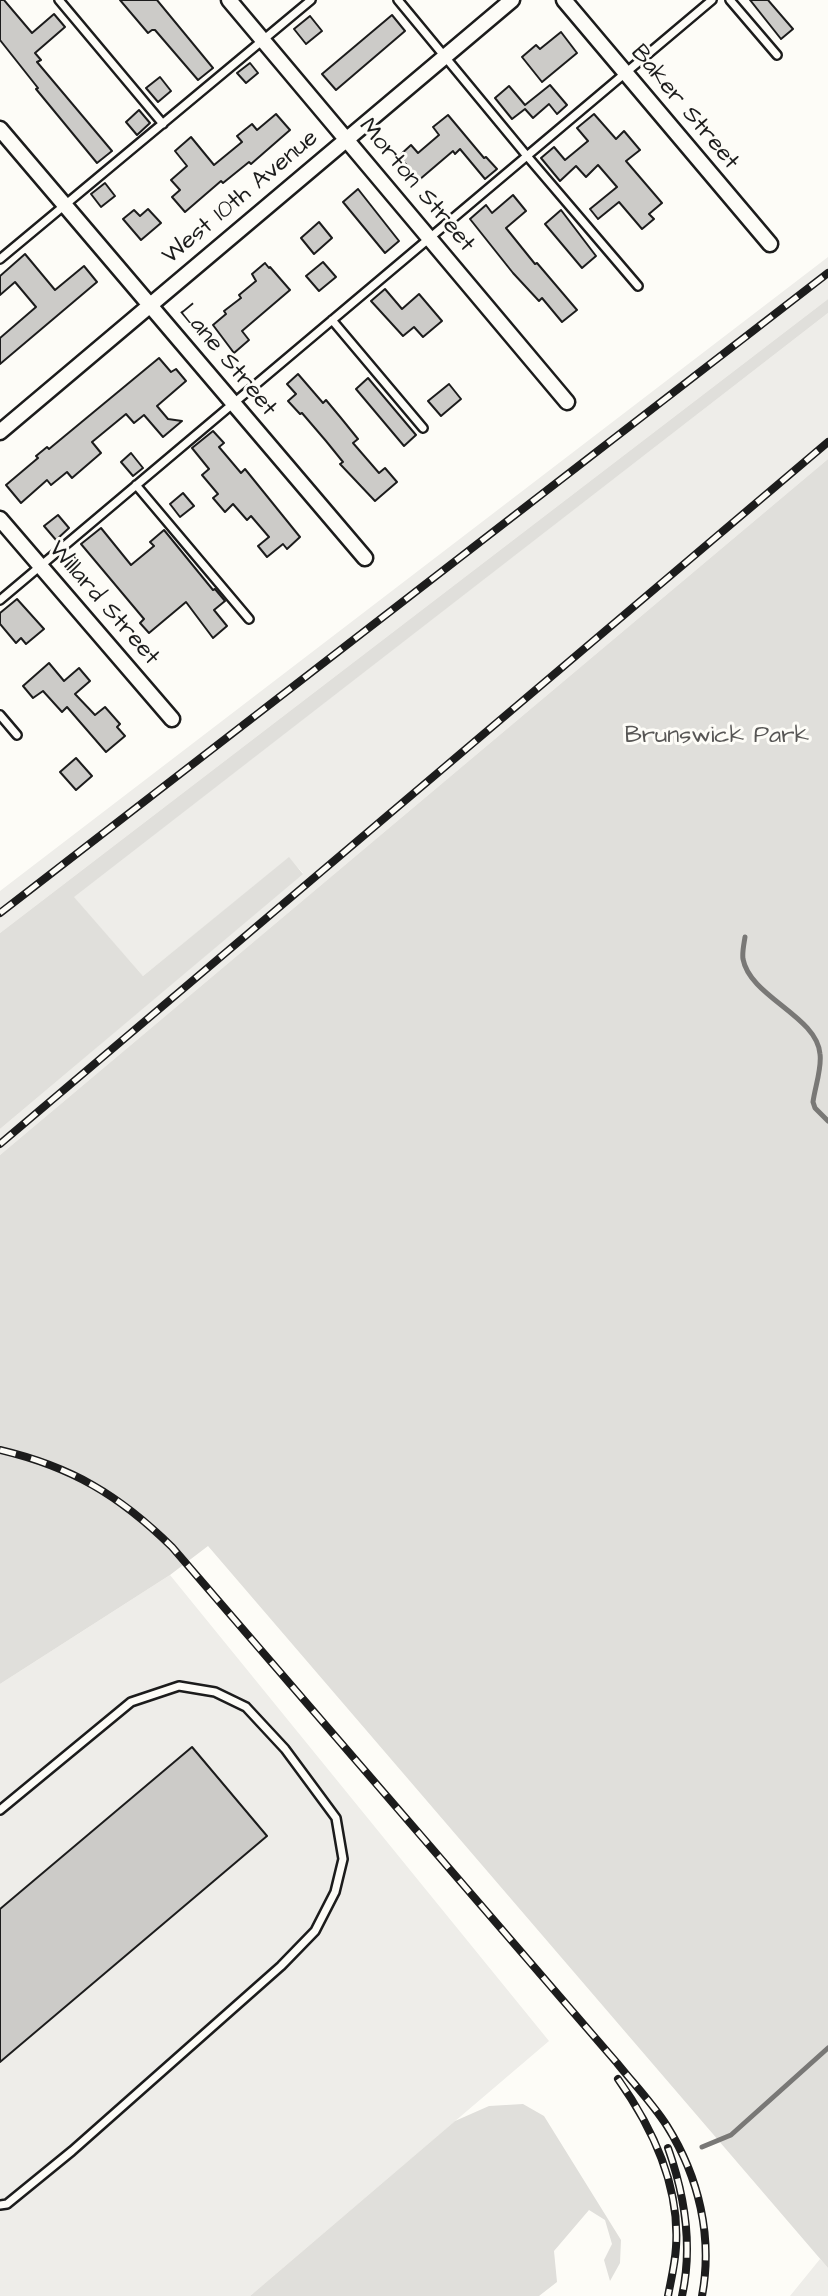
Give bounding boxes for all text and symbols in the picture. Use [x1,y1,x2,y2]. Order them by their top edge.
street label: Baker Street [624,40,744,176]
street label: Morton Street [352,113,480,259]
street label: West 10th Avenue [157,125,325,271]
street label: Lane Street [172,299,282,423]
street label: Willard Street [41,536,165,672]
park label: Brunswick Park [625,723,809,751]

